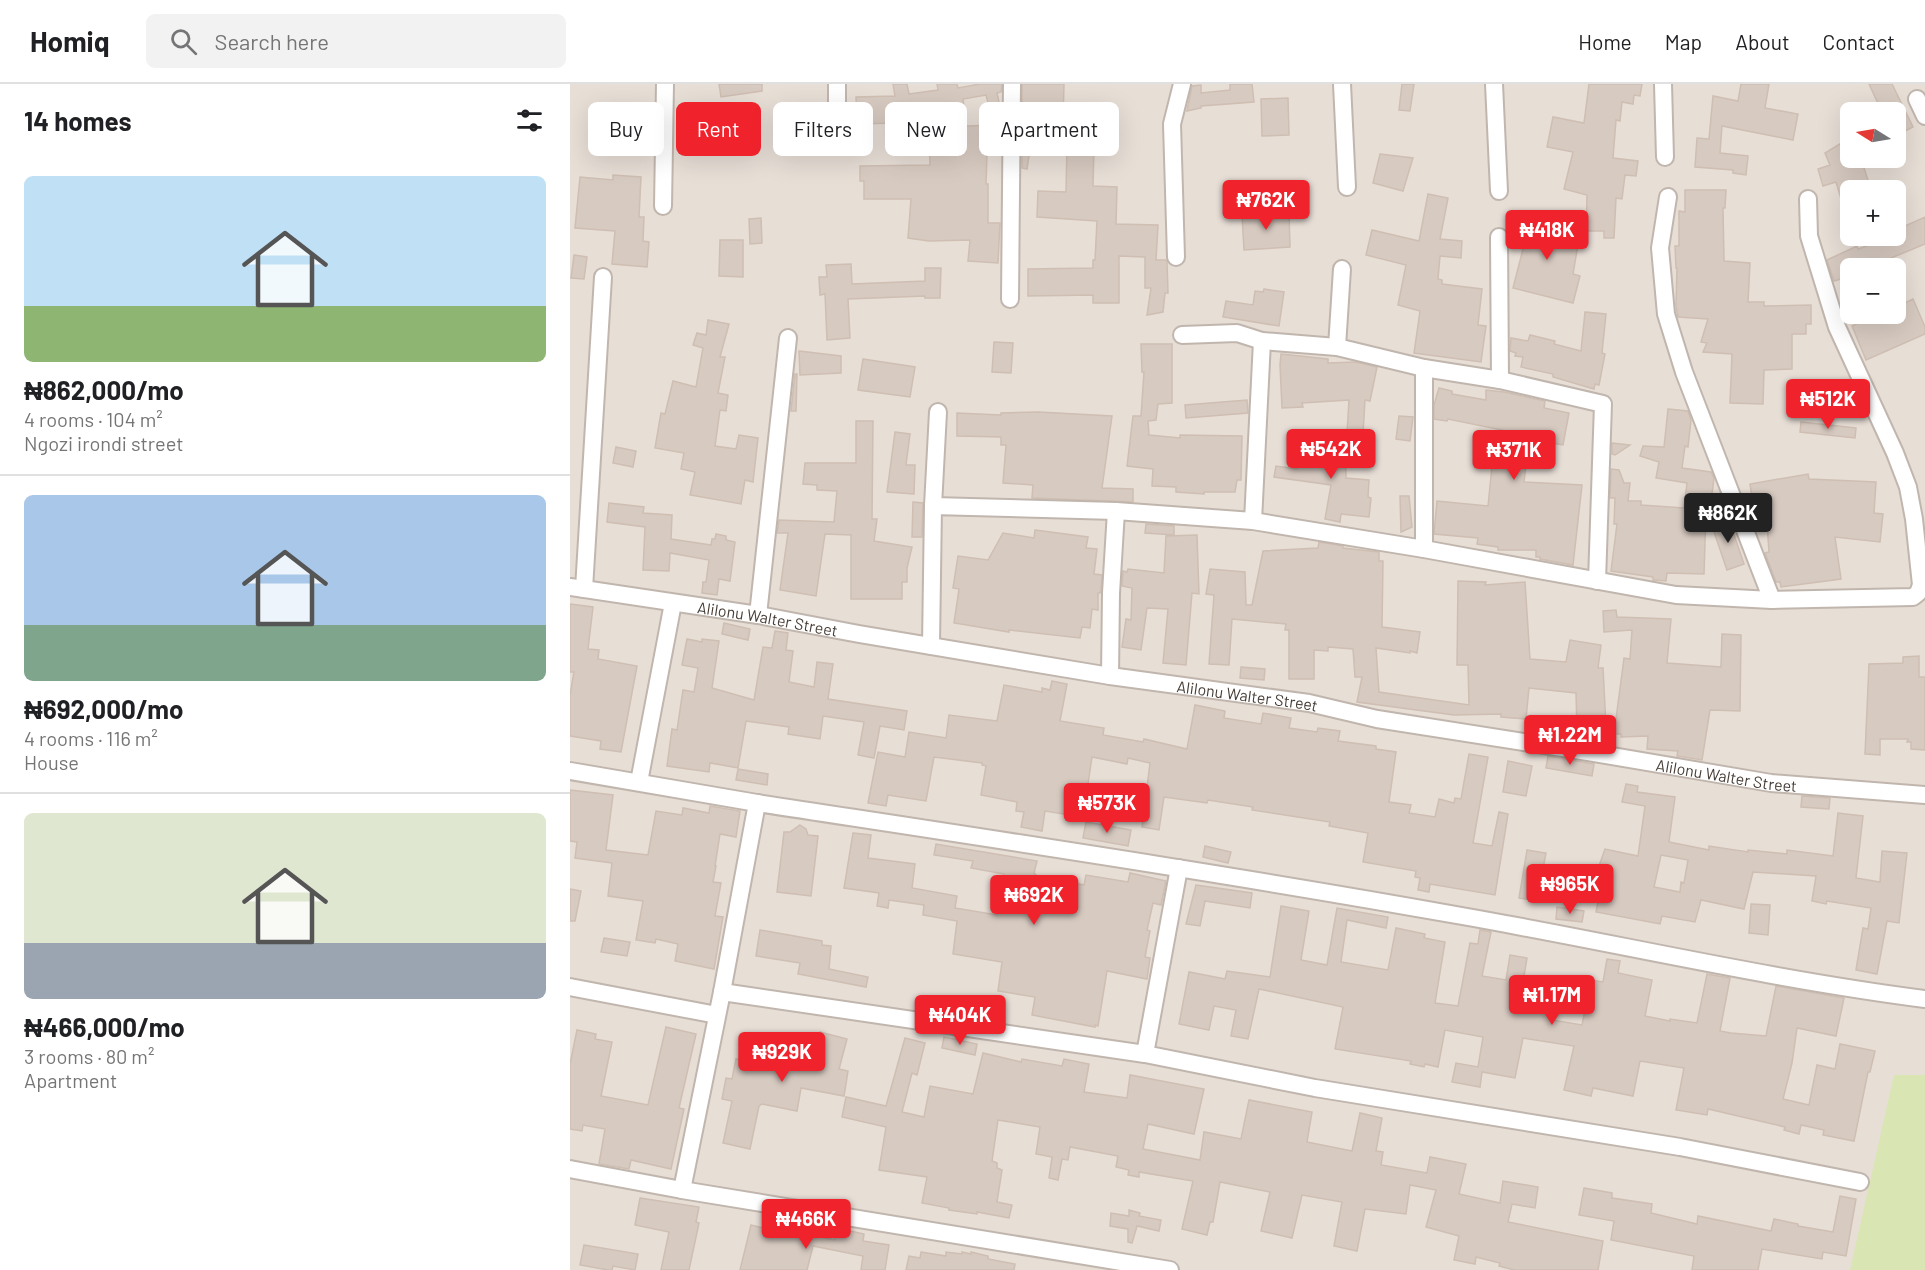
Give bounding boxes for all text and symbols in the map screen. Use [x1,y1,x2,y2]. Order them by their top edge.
search box [146,14,566,68]
text: Homiq [30,24,110,58]
icon: search [167,25,200,58]
text: Search here [215,28,329,54]
text: Home [1578,29,1632,54]
text: Map [1665,29,1702,54]
text: About [1735,29,1790,54]
text: Contact [1823,29,1895,54]
chip: Buy [588,102,664,156]
chip: Rent [676,102,761,156]
chip: Filters [773,102,873,156]
chip: New [885,102,967,156]
chip: Apartment [979,102,1119,156]
north arrow [1840,102,1906,168]
map controls [1840,102,1906,324]
icon: filters [513,104,546,137]
text: 14 homes [24,105,131,136]
pin: ₦762K [1224,180,1308,231]
button: + [1840,180,1906,246]
text: ₦762K [1237,187,1295,211]
pin: ₦418K [1505,210,1589,261]
icon: home [231,215,339,323]
text: ₦418K [1519,217,1575,241]
button: − [1840,258,1906,324]
text: ₦862,000/mo [24,374,184,405]
pin: ₦512K [1786,379,1870,430]
text: ₦512K [1800,386,1856,410]
text: 4 rooms · 104 m² [24,407,163,431]
pin: ₦542K [1289,429,1373,480]
pin: ₦371K [1472,430,1556,481]
text: Ngozi irondi street [24,431,183,455]
text: ₦542K [1300,436,1362,460]
text: ₦371K [1487,437,1541,461]
pin: ₦862K [1686,493,1770,544]
text: ₦862K [1698,500,1758,524]
icon: home [231,534,339,642]
street label: Alilonu Walter Street [696,597,839,639]
street label: Alilonu Walter Street [1176,676,1320,714]
text: ₦692,000/mo [24,693,183,724]
pin: ₦1.22M [1521,715,1619,766]
text: ₦1.22M [1538,722,1602,746]
text: 4 rooms · 116 m² [24,726,158,750]
text: House [24,750,79,774]
street label: Alilonu Walter Street [1655,754,1798,794]
pin: ₦573K [1065,783,1149,834]
text: ₦573K [1078,790,1136,814]
icon: home [231,852,339,960]
pin: ₦965K [1528,864,1612,915]
text: ₦965K [1540,871,1600,895]
pin: ₦692K [992,875,1076,926]
text: ₦692K [1004,882,1064,906]
pin: ₦1.17M [1503,975,1601,1026]
text: ₦1.17M [1523,982,1581,1006]
pin: ₦404K [918,995,1002,1046]
text: ₦404K [929,1002,991,1026]
text: ₦466,000/mo [24,1011,185,1042]
pin: ₦929K [740,1032,824,1083]
text: ₦929K [752,1039,812,1063]
text: 3 rooms · 80 m² [24,1044,154,1068]
text: Apartment [24,1068,117,1092]
pin: ₦466K [764,1199,848,1250]
text: ₦466K [776,1206,836,1230]

